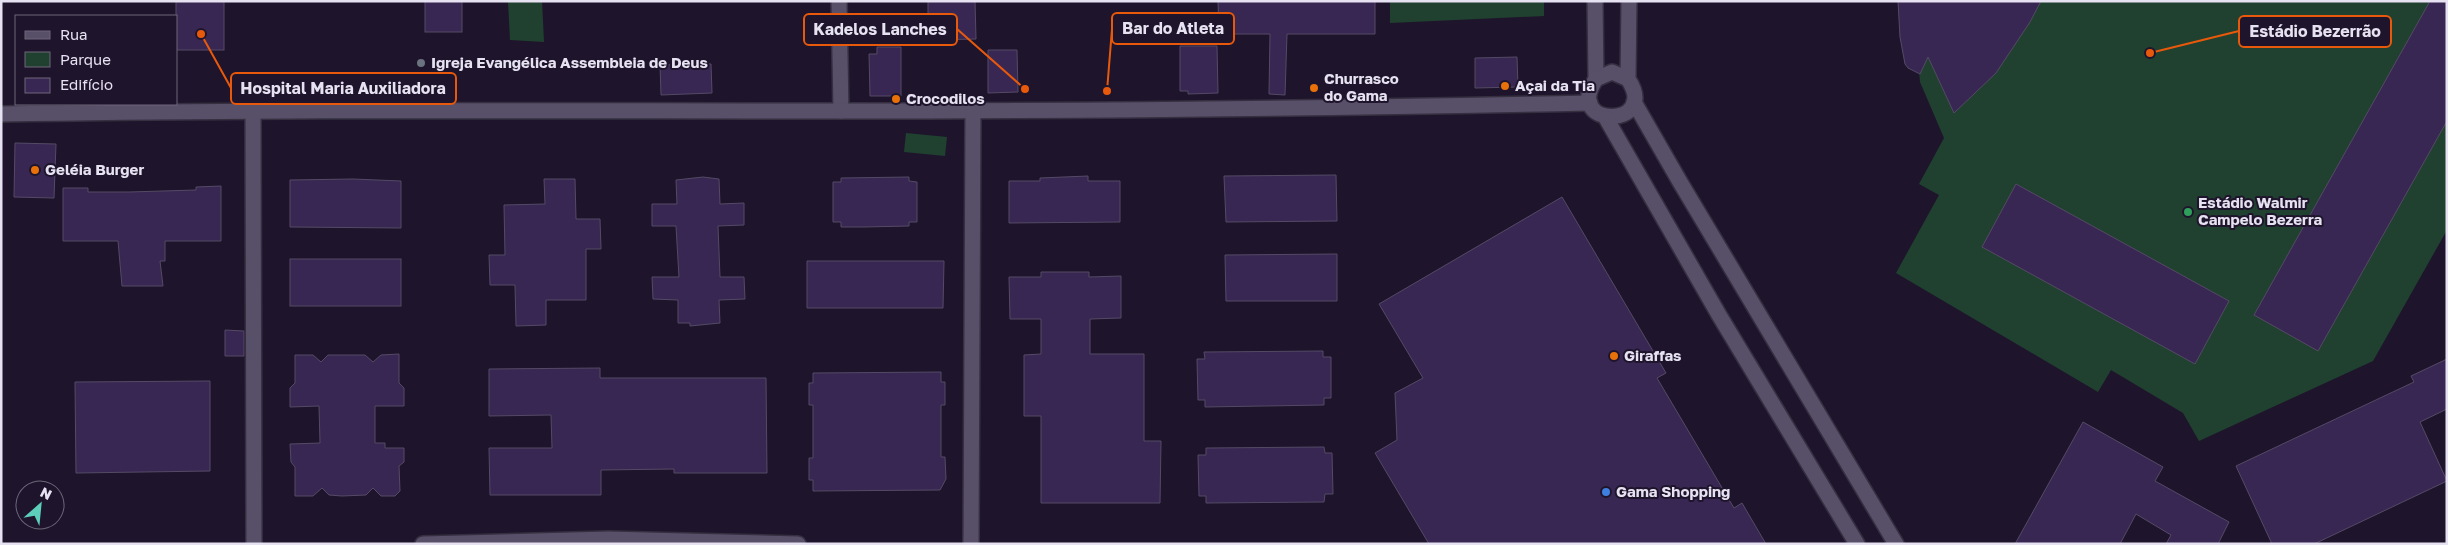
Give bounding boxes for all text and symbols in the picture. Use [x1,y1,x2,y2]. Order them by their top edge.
callout: Bar do Atleta [1112,13,1234,44]
callout: Kadelos Lanches [804,14,957,45]
legend [15,15,178,105]
callout: Estádio Bezerrão [2239,16,2391,47]
text: Bar do Atleta [1122,18,1224,38]
text: Kadelos Lanches [813,19,947,39]
text: Estádio Bezerrão [2249,21,2381,41]
text: Rua [60,25,87,43]
text: Parque [60,50,111,68]
place label: Igreja Evangélica Assembleia de Deus [431,53,708,71]
marker: Igreja Evangélica Assembleia de Deus [415,57,427,69]
place label: Churrasco do Gama [1324,69,1399,104]
callout: Hospital Maria Auxiliadora [231,73,456,104]
text: Edifício [60,75,113,93]
place label: Açai da Tia [1515,76,1595,94]
text: Hospital Maria Auxiliadora [240,78,446,98]
marker: Açai da Tia [1499,80,1511,92]
marker: Churrasco do Gama [1308,82,1320,94]
place label: Crocodilos [906,89,985,107]
marker: Crocodilos [890,93,902,105]
place label: Geléia Burger [45,160,144,178]
marker: Geléia Burger [29,164,41,176]
place label: Estádio Walmir Campelo Bezerra [2198,193,2323,228]
marker: Estádio Walmir Campelo Bezerra [2182,206,2194,218]
place label: Giraffas [1624,346,1682,364]
marker: Giraffas [1608,350,1620,362]
north arrow [15,480,65,530]
place label: Gama Shopping [1616,482,1730,500]
text: N [38,483,55,503]
marker: Gama Shopping [1600,486,1612,498]

